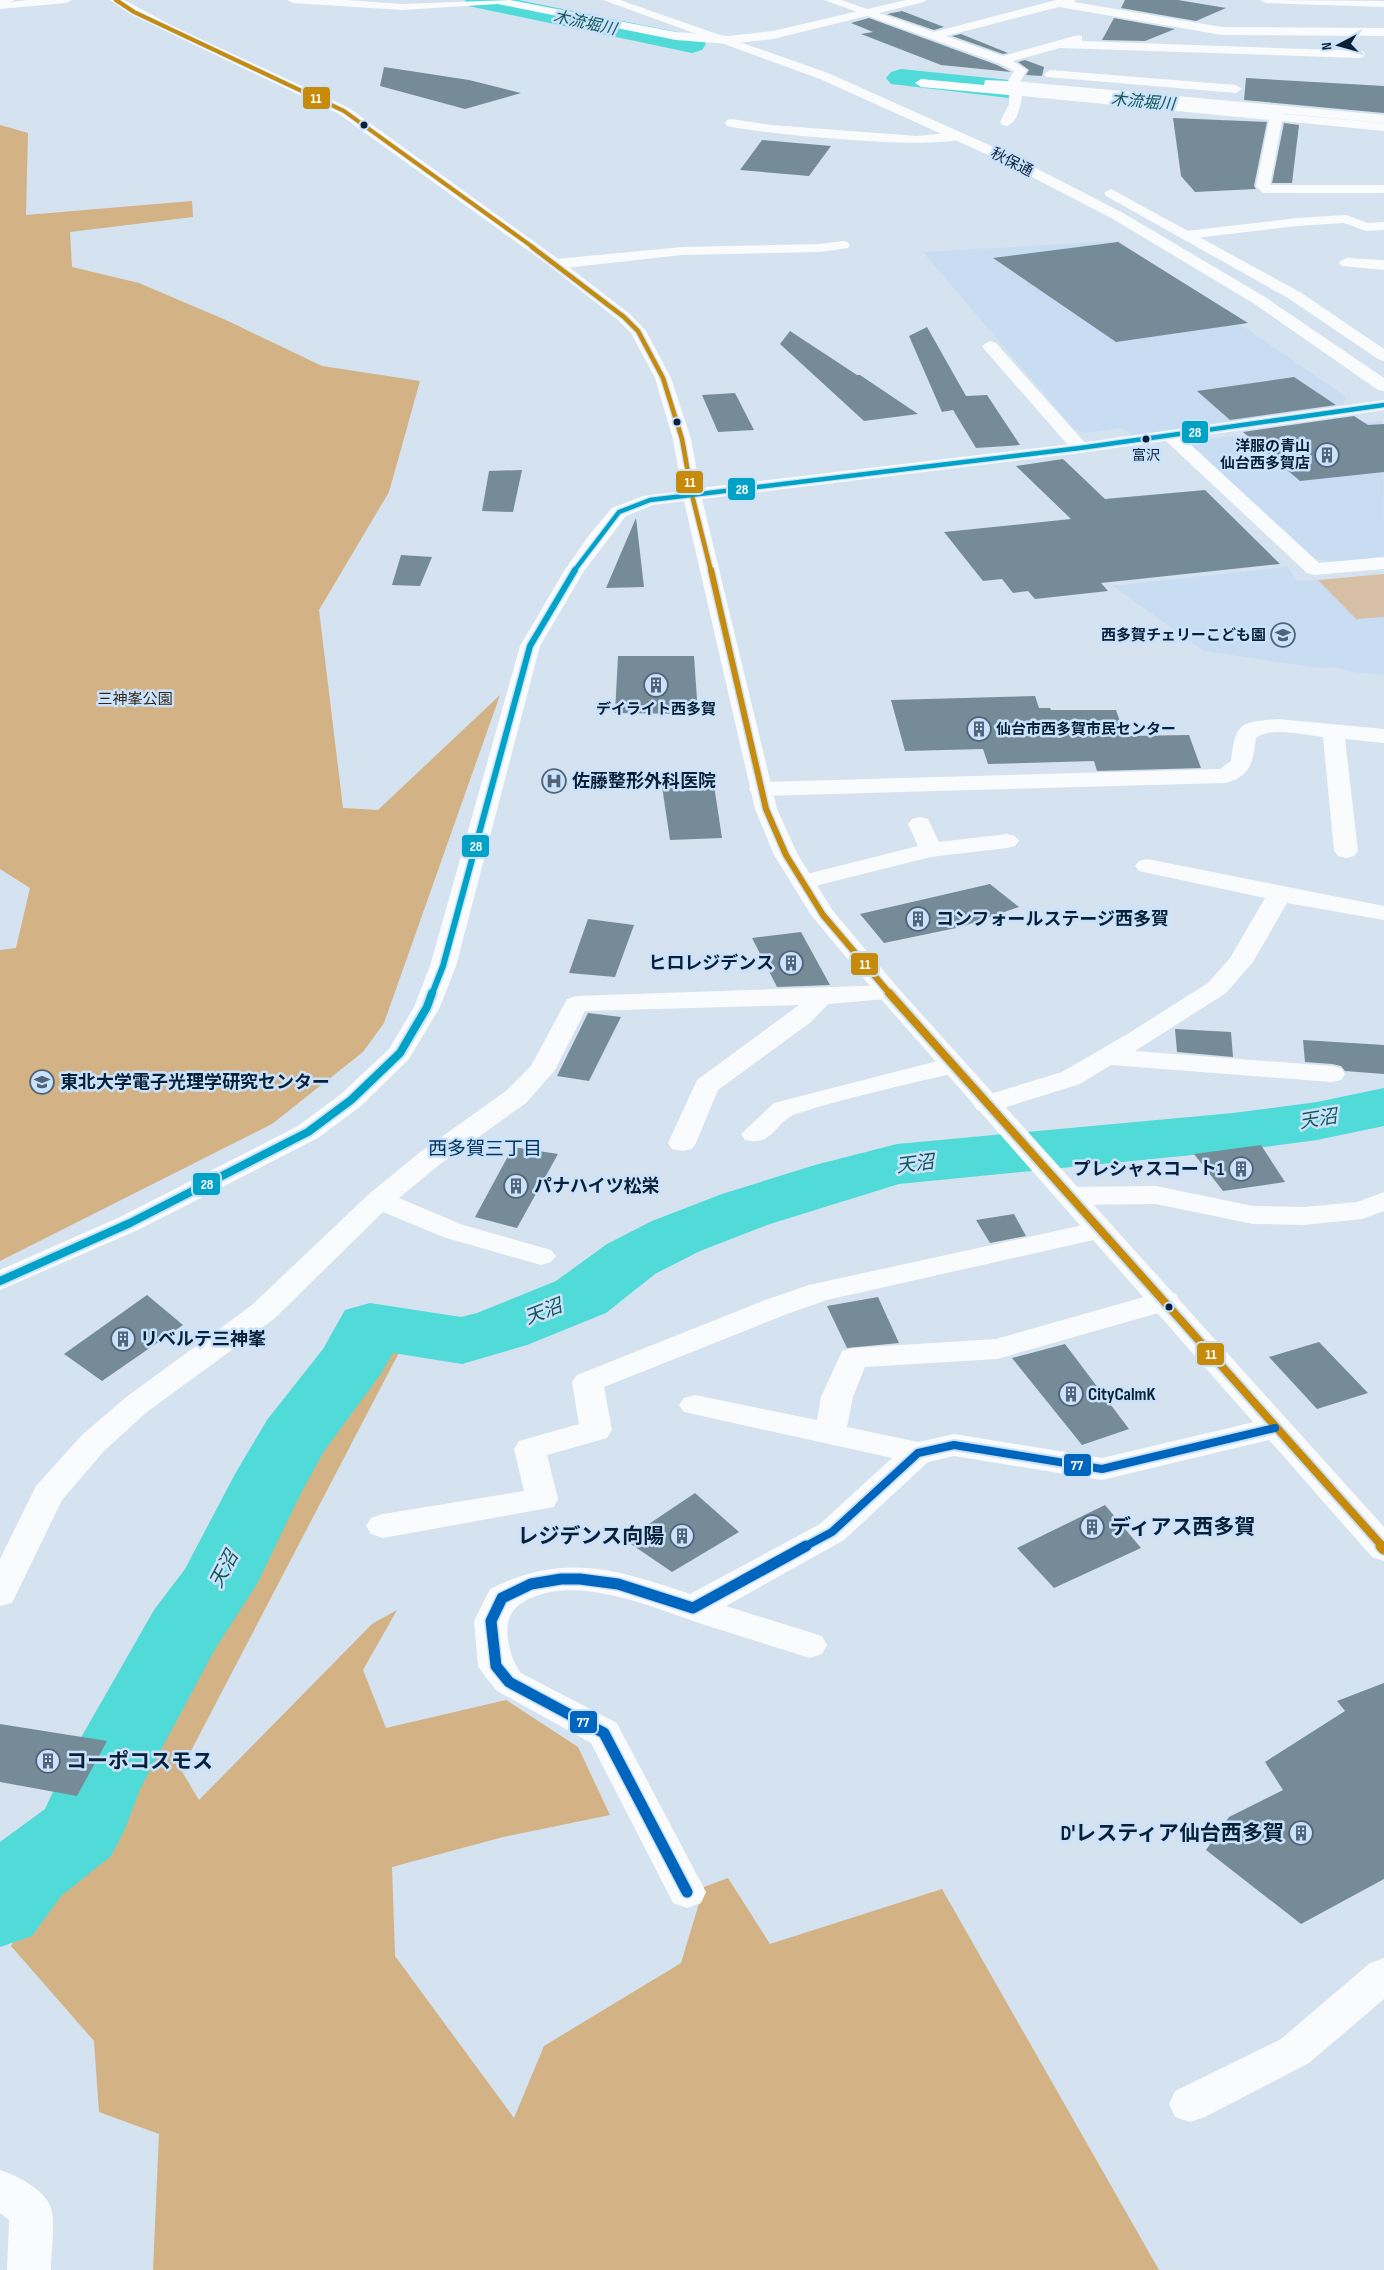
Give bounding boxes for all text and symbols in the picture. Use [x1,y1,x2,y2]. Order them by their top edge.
water label: 木流堀川 [551,8,620,40]
north arrow [1314,20,1364,70]
text: N [1318,42,1335,51]
line badge: 11 [302,86,331,110]
text: 11 [311,90,322,107]
water label: 木流堀川 [1110,90,1178,115]
unlabelled marker [359,120,369,130]
street label: 秋保通 [987,144,1036,181]
unlabelled marker [672,417,682,427]
line badge: 28 [1181,420,1209,444]
text: 28 [1189,424,1202,441]
marker: 富沢 [1141,434,1151,444]
place label: 洋服の青山 仙台西多賀店 [1220,437,1310,473]
building icon: 洋服の青山 仙台西多賀店 [1314,442,1340,468]
place label: 富沢 [1132,447,1160,464]
line badge: 11 [675,470,704,494]
text: 11 [685,474,696,491]
line badge: 28 [727,477,756,501]
text: 28 [736,481,749,498]
school or university icon: 西多賀チェリーこども園 [1270,622,1296,648]
place label: 西多賀チェリーこども園 [1101,626,1266,645]
building icon: デイライト西多賀 [643,672,669,698]
park label: 三神峯公園 [97,690,173,709]
place label: デイライト西多賀 [596,700,716,719]
building icon: 仙台市西多賀市民センター [966,716,992,742]
place label: 仙台市西多賀市民センター [996,720,1176,739]
hospital icon: 佐藤整形外科医院 [541,768,567,794]
place label: 佐藤整形外科医院 [572,771,716,792]
line badge: 28 [461,834,490,858]
text: 28 [470,838,483,855]
building icon: コンフォールステージ西多賀 [905,906,931,932]
place label: コンフォールステージ西多賀 [936,909,1169,930]
building icon: ヒロレジデンス [778,950,804,976]
line badge: 11 [850,952,879,976]
place label: ヒロレジデンス [648,953,774,974]
text: 11 [860,956,871,973]
school or university icon: 東北大学電子光理学研究センター [29,1069,55,1095]
place label: 東北大学電子光理学研究センター [60,1072,330,1093]
water label: 天沼 [1298,1105,1342,1134]
district label: 西多賀三丁目 [428,1138,542,1161]
water label: 天沼 [895,1150,938,1178]
building icon: プレシャスコート1 [1228,1156,1254,1182]
place label: プレシャスコート1 [1073,1159,1224,1180]
line badge: 28 [192,1172,221,1196]
building icon: パナハイツ松栄 [503,1173,529,1199]
text: 28 [201,1176,214,1193]
place label: パナハイツ松栄 [534,1176,660,1197]
water label: 天沼 [522,1294,568,1330]
unlabelled marker [1164,1302,1174,1312]
building icon: リベルテ三神峯 [110,1326,136,1352]
place label: リベルテ三神峯 [140,1329,266,1350]
line badge: 11 [1196,1342,1225,1366]
text: 11 [1206,1346,1217,1363]
building icon: CityCalmK [1058,1381,1084,1407]
place label: CityCalmK [1088,1384,1155,1405]
line badge: 77 [1063,1453,1092,1477]
text: 77 [1071,1457,1084,1474]
building icon: ディアス西多賀 [1079,1514,1105,1540]
place label: ディアス西多賀 [1110,1515,1256,1540]
building icon: レジデンス向陽 [669,1523,695,1549]
place label: レジデンス向陽 [517,1524,664,1549]
water label: 天沼 [205,1545,245,1592]
line badge: 77 [569,1710,598,1734]
text: 77 [577,1714,590,1731]
building icon: コーポコスモス [35,1748,61,1774]
place label: コーポコスモス [66,1749,213,1774]
building icon: D'レスティア仙台西多賀 [1288,1820,1314,1846]
place label: D'レスティア仙台西多賀 [1061,1821,1284,1846]

